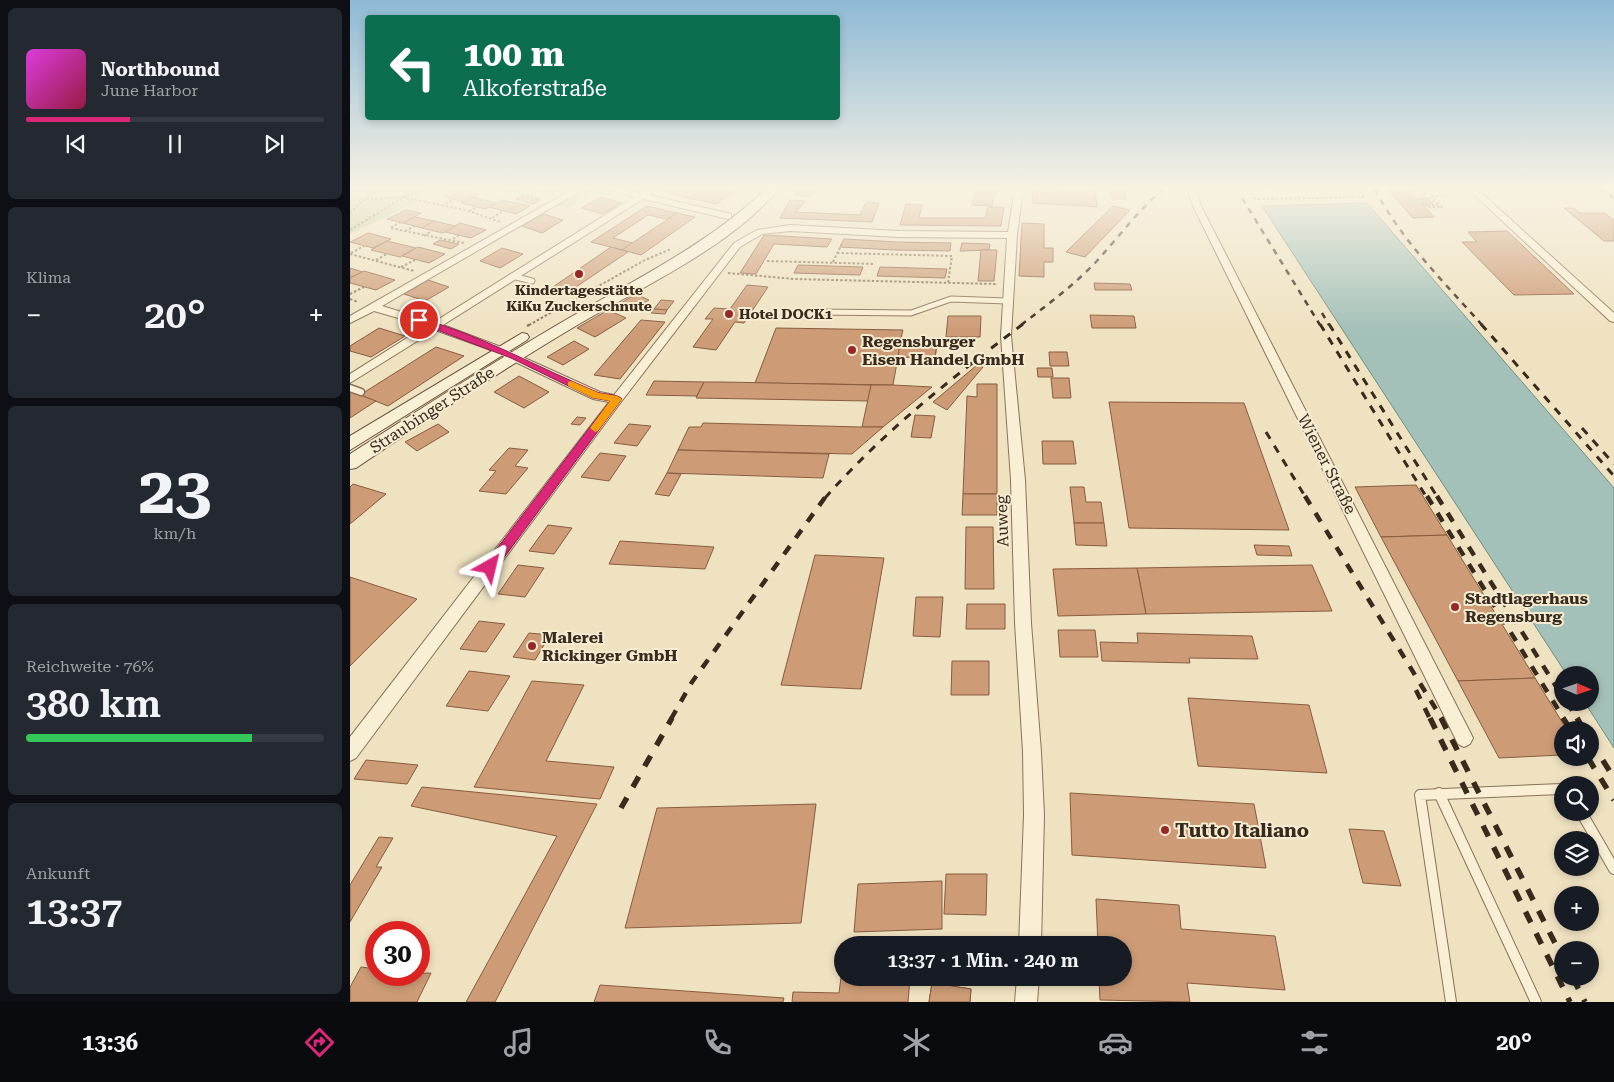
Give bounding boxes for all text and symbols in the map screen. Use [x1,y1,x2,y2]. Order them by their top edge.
text: 100 m [463,34,564,75]
icon: left [380,35,445,100]
text: Northbound [101,58,220,81]
text: Alkoferstraße [463,76,607,101]
text: June Harbor [101,81,198,100]
icon: previous [62,130,90,158]
icon: pause [161,130,189,158]
icon: next [260,130,288,158]
text: Klima [26,268,71,287]
marker: Kindertagesstätte KiKu Zuckerschnute [573,268,585,280]
place label: Kindertagesstätte KiKu Zuckerschnute [506,282,652,314]
text: 20° [144,293,206,337]
text: − [26,299,42,332]
text: + [308,299,324,332]
pin [398,299,440,341]
icon: arrive [405,306,433,334]
place label: Hotel DOCK1 [739,306,833,322]
marker: Hotel DOCK1 [723,308,735,320]
place label: Regensburger Eisen Handel GmbH [862,332,1025,369]
marker: Regensburger Eisen Handel GmbH [846,344,858,356]
street label: Straubinger Straße [366,363,498,457]
street label: Wiener Straße [1294,411,1360,517]
text: 23 [139,453,211,529]
street label: Auweg [992,494,1012,547]
text: km/h [154,524,196,543]
position arrow [463,540,515,592]
place label: Stadtlagerhaus Regensburg [1465,589,1588,626]
marker: Stadtlagerhaus Regensburg [1449,601,1461,613]
place label: Malerei Rickinger GmbH [542,628,678,665]
marker: Malerei Rickinger GmbH [526,640,538,652]
text: Reichweite · 76% [26,657,154,676]
north arrow [1554,666,1599,711]
map controls [1554,666,1599,986]
text: 380 km [26,682,161,726]
button: sound [1554,721,1599,766]
button: search [1554,776,1599,821]
place label: Tutto Italiano [1175,819,1309,842]
marker: Tutto Italiano [1159,824,1171,836]
button: layers [1554,831,1599,876]
text: Ankunft [26,864,90,883]
button: + [1554,886,1599,931]
text: 13:37 [26,889,122,933]
speed limit sign: 30 [365,921,430,986]
button: − [1554,941,1599,986]
text: 13:37 · 1 Min. · 240 m [887,949,1079,972]
icon: directions [302,1025,337,1060]
icon: music [501,1025,536,1060]
icon: phone [700,1025,735,1060]
icon: climate [899,1025,934,1060]
icon: car [1098,1025,1133,1060]
icon: filters [1297,1025,1332,1060]
text: 13:36 [82,1030,138,1055]
text: 20° [1496,1030,1532,1055]

